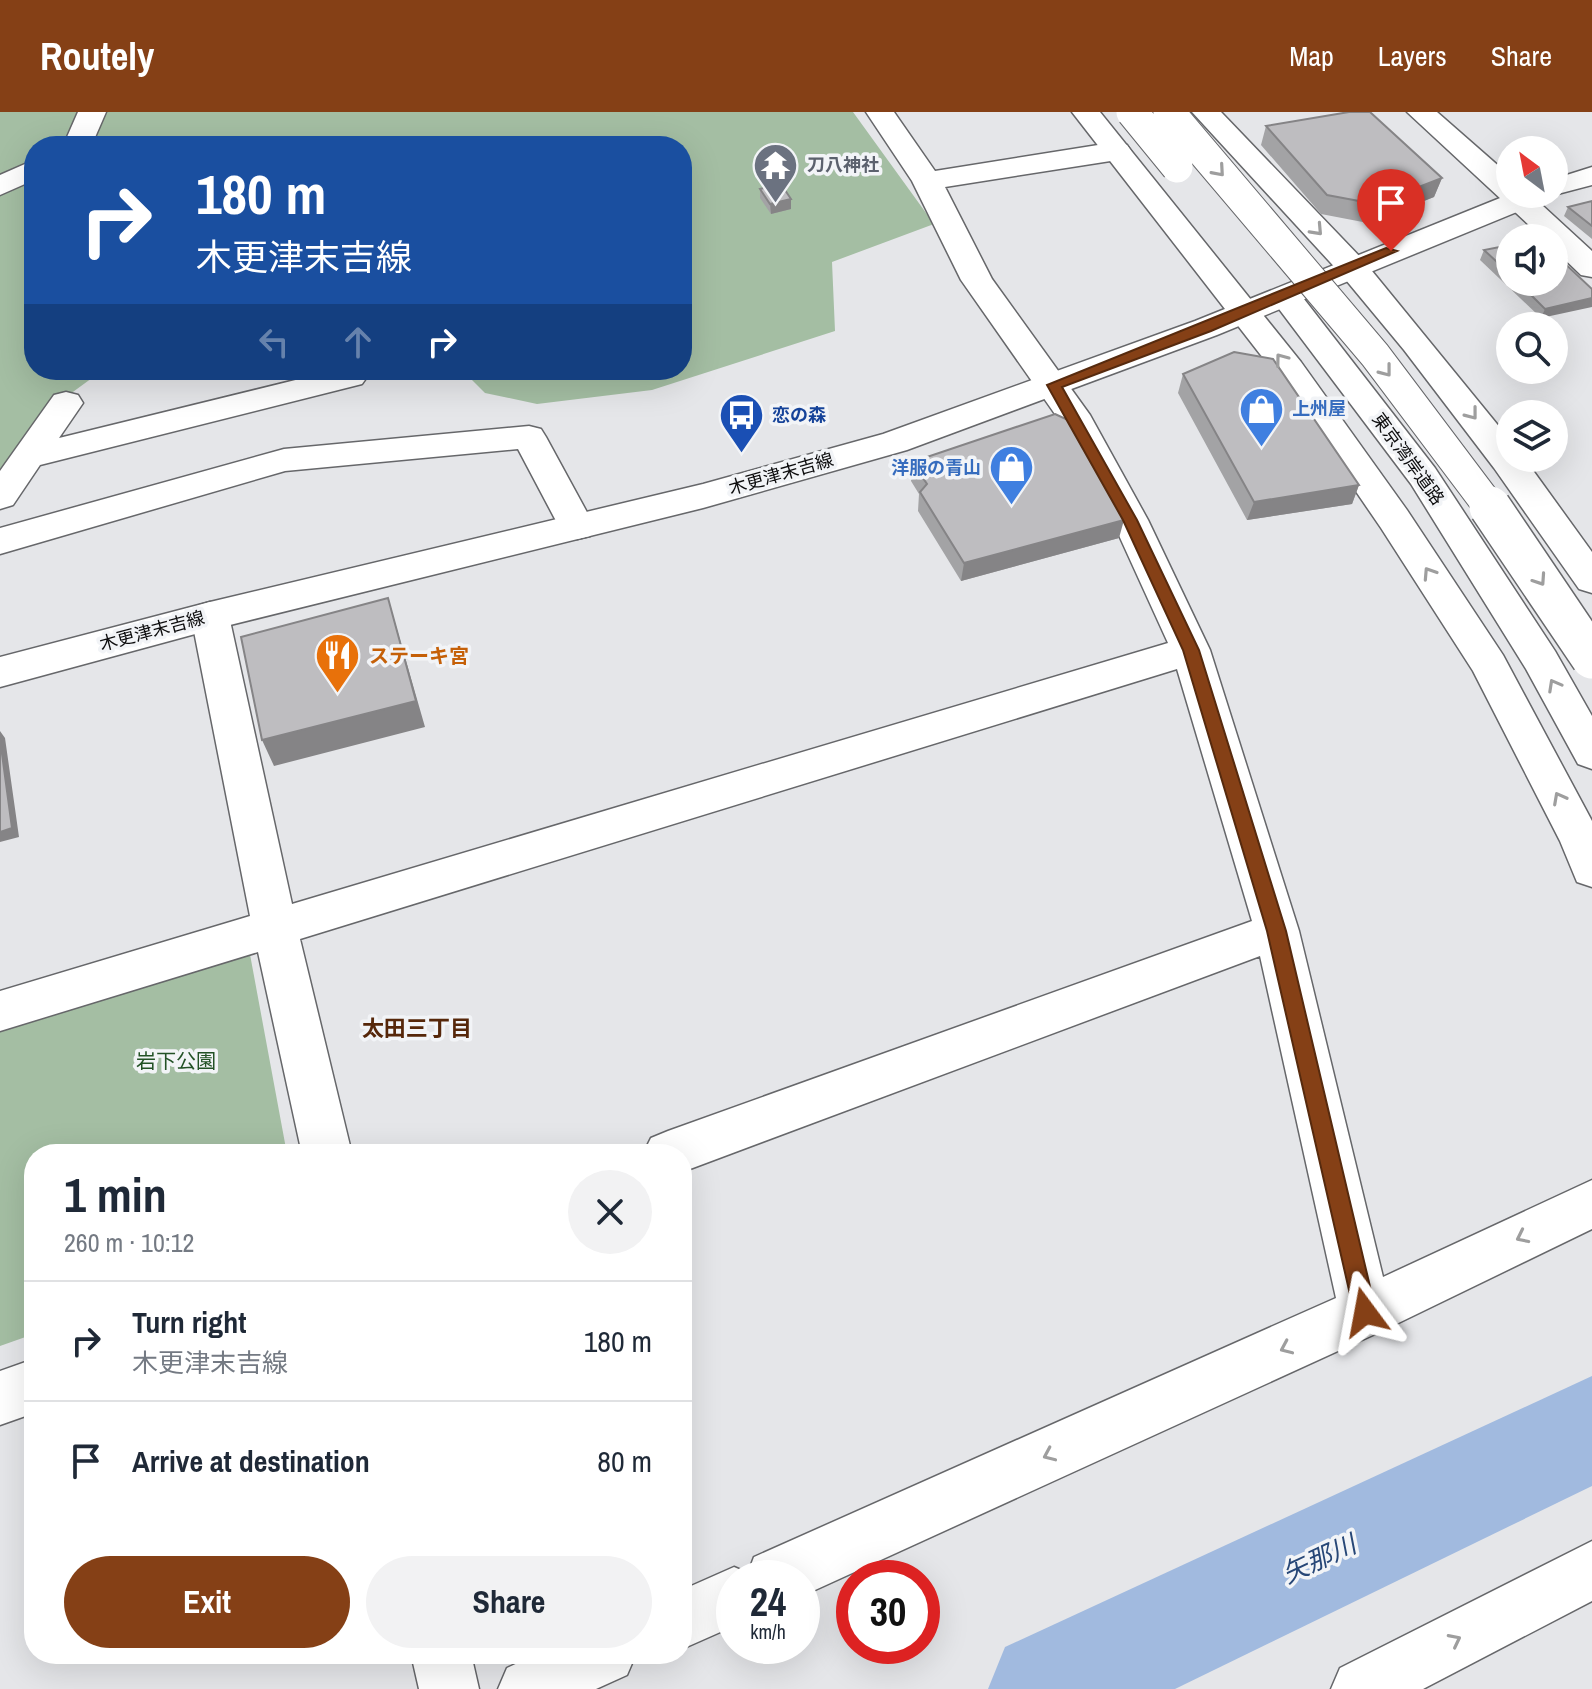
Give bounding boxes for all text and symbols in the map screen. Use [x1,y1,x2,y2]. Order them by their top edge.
text: Routely [40,31,154,82]
text: Map [1289,37,1334,75]
text: Layers [1378,37,1447,75]
text: Share [1491,37,1552,75]
north arrow [1496,136,1568,208]
map controls [1496,136,1568,472]
temple icon: 刀八神社 [752,141,800,204]
place label: 刀八神社 [807,152,879,177]
text: 180 m [196,156,326,231]
one-way arrow [1209,162,1224,177]
icon: right [64,168,168,272]
pin [1357,169,1425,251]
icon: arrive [1369,181,1413,225]
one-way arrow [1308,221,1323,235]
button: sound [1496,224,1568,296]
text: 木更津末吉線 [196,233,412,281]
button: search [1496,312,1568,384]
icon: left [252,320,296,364]
icon: ahead [336,320,380,364]
icon: right [420,320,464,364]
one-way arrow [1277,353,1291,368]
one-way arrow [1377,362,1391,376]
shop icon: 上州屋 [1237,385,1285,448]
bus stop icon: 恋の森 [717,391,765,454]
place label: 上州屋 [1292,396,1346,421]
button: layers [1496,400,1568,472]
place label: 恋の森 [772,402,826,427]
one-way arrow [1462,405,1476,420]
street label: 東京湾岸道路 [1367,408,1450,510]
shop icon: 洋服の青山 [988,444,1036,507]
street label: 木更津末吉線 [726,447,836,500]
place label: 洋服の青山 [891,455,981,480]
one-way arrow [1424,567,1439,582]
one-way arrow [1530,571,1545,586]
street label: 木更津末吉線 [96,604,207,657]
restaurant icon: ステーキ宮 [314,632,362,695]
place label: ステーキ宮 [369,642,469,669]
one-way arrow [1548,679,1564,693]
one-way arrow [1553,792,1568,806]
district label: 太田三丁目 [362,1013,472,1043]
park label: 岩下公園 [136,1047,216,1074]
text: 1 min [64,1162,167,1227]
button: close [568,1170,652,1254]
text: 260 m · 10:12 [64,1225,194,1260]
one-way arrow [1515,1227,1530,1243]
position arrow [1323,1270,1407,1354]
text: Turn right [132,1302,246,1342]
icon: right [64,1319,108,1363]
text: 180 m [584,1321,652,1361]
one-way arrow [1280,1338,1295,1354]
text: 木更津末吉線 [132,1345,288,1380]
icon: arrive [64,1439,108,1483]
text: Arrive at destination [132,1441,370,1481]
text: 80 m [597,1441,652,1481]
one-way arrow [1043,1445,1057,1461]
water label: 矢那川 [1276,1525,1364,1591]
button: Exit [64,1556,350,1648]
button: Share [366,1556,652,1648]
speed limit sign: 30 [836,1560,940,1664]
text: 24 [750,1575,786,1628]
text: km/h [750,1618,786,1645]
one-way arrow [1447,1635,1462,1650]

